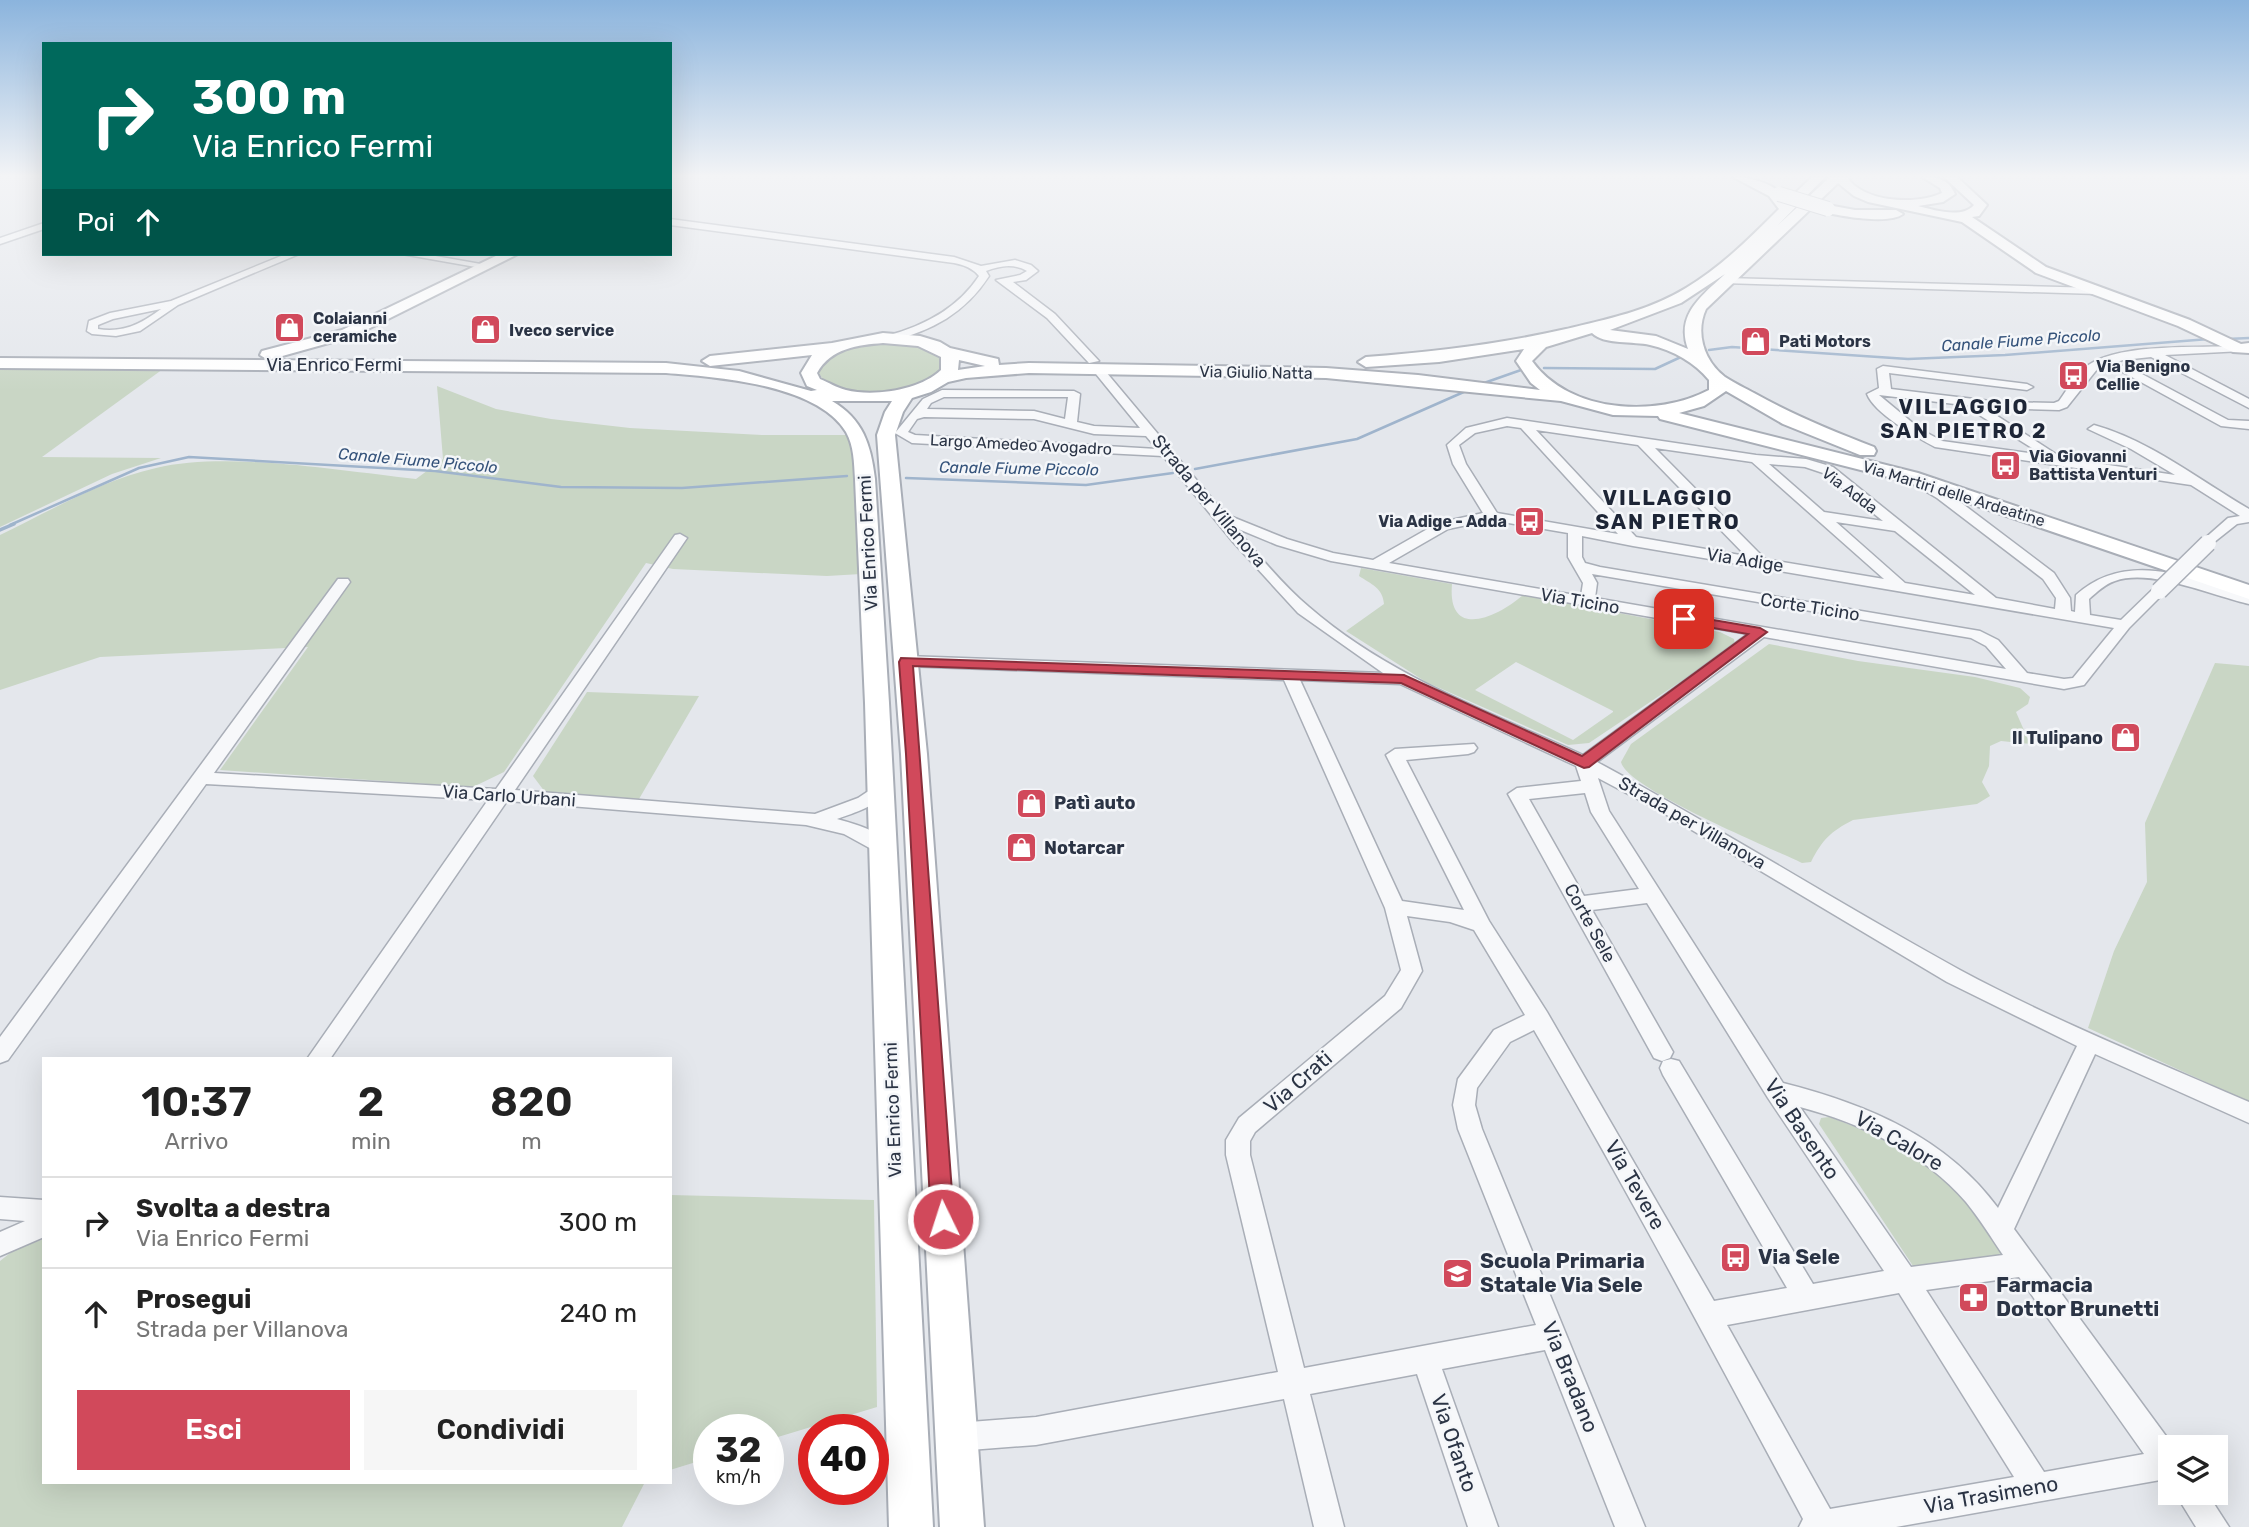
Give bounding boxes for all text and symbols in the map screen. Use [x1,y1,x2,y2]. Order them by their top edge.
text: 300 m [192,68,346,126]
icon: right [77,70,168,161]
text: Via Enrico Fermi [192,127,433,165]
icon: ahead [129,203,167,241]
text: Poi [77,207,115,238]
place label: Colaianni ceramiche [313,309,397,346]
shop icon: Colaianni ceramiche [273,310,307,344]
shop icon: Iveco service [469,313,503,347]
place label: Iveco service [509,321,614,340]
shop icon: Pati Motors [1739,324,1773,358]
water label: Canale Fiume Piccolo [1941,325,2101,356]
place label: Pati Motors [1779,332,1871,351]
street label: Via Enrico Fermi [266,354,402,376]
place label: Via Benigno Cellie [2096,357,2190,394]
bus stop icon: Via Benigno Cellie [2056,358,2090,392]
street label: Via Giulio Natta [1199,362,1313,383]
district label: VILLAGGIO SAN PIETRO 2 [1880,394,2048,443]
street label: Largo Amedeo Avogadro [930,430,1112,459]
street label: Strada per Villanova [1147,430,1271,572]
water label: Canale Fiume Piccolo [337,444,498,477]
place label: Via Giovanni Battista Venturi [2029,447,2157,484]
bus stop icon: Via Giovanni Battista Venturi [1989,448,2023,482]
street label: Via Martiri delle Ardeatine [1860,457,2048,530]
water label: Canale Fiume Piccolo [939,458,1099,479]
street label: Via Adda [1818,463,1881,518]
street label: Via Enrico Fermi [853,475,883,611]
district label: VILLAGGIO SAN PIETRO [1595,485,1741,534]
bus stop icon: Via Adige - Adda [1513,504,1547,538]
place label: Via Adige - Adda [1378,512,1507,531]
street label: Via Adige [1705,543,1785,577]
street label: Via Ticino [1539,583,1621,619]
street label: Corte Ticino [1759,588,1861,626]
pin [1654,589,1714,649]
icon: arrive [1665,600,1703,638]
shop icon: Il Tulipano [2109,721,2143,755]
place label: Il Tulipano [2012,727,2103,749]
street label: Strada per Villanova [1614,772,1770,874]
street label: Via Carlo Urbani [442,780,576,812]
shop icon: Patì auto [1014,786,1048,820]
place label: Patì auto [1054,792,1135,814]
shop icon: Notarcar [1004,831,1038,865]
place label: Notarcar [1044,837,1124,859]
street label: Corte Sele [1559,880,1621,966]
street label: Via Enrico Fermi [880,1042,906,1178]
street label: Via Crati [1258,1045,1337,1118]
street label: Via Basento [1759,1073,1845,1184]
text: 10:37 [141,1077,252,1127]
text: 2 [358,1077,384,1127]
text: 820 [490,1077,573,1127]
street label: Via Calore [1851,1105,1948,1176]
text: Arrivo [164,1127,228,1155]
text: min [351,1127,391,1155]
text: m [521,1127,542,1155]
street label: Via Tevere [1600,1136,1671,1234]
position arrow [906,1182,980,1256]
text: Svolta a destra [136,1193,331,1224]
icon: right [77,1204,115,1242]
text: 300 m [559,1207,637,1238]
text: Via Enrico Fermi [136,1224,309,1252]
bus stop icon: Via Sele [1718,1240,1752,1274]
place label: Via Sele [1758,1244,1840,1269]
place label: Scuola Primaria Statale Via Sele [1480,1248,1645,1297]
school or university icon: Scuola Primaria Statale Via Sele [1440,1256,1474,1290]
place label: Farmacia Dottor Brunetti [1996,1272,2159,1321]
pharmacy icon: Farmacia Dottor Brunetti [1956,1280,1990,1314]
text: Prosegui [136,1284,252,1315]
icon: ahead [77,1295,115,1333]
text: 240 m [560,1298,637,1329]
text: Strada per Villanova [136,1315,349,1343]
street label: Via Bradano [1537,1318,1604,1436]
button: Esci [77,1390,350,1470]
button: Condividi [364,1390,637,1470]
street label: Via Ofanto [1426,1391,1483,1495]
speed limit sign: 40 [798,1414,889,1505]
text: 32 [716,1429,761,1471]
map controls [2158,1435,2228,1505]
button: layers [2158,1435,2228,1505]
text: km/h [716,1466,761,1488]
street label: Via Trasimeno [1922,1470,2060,1519]

